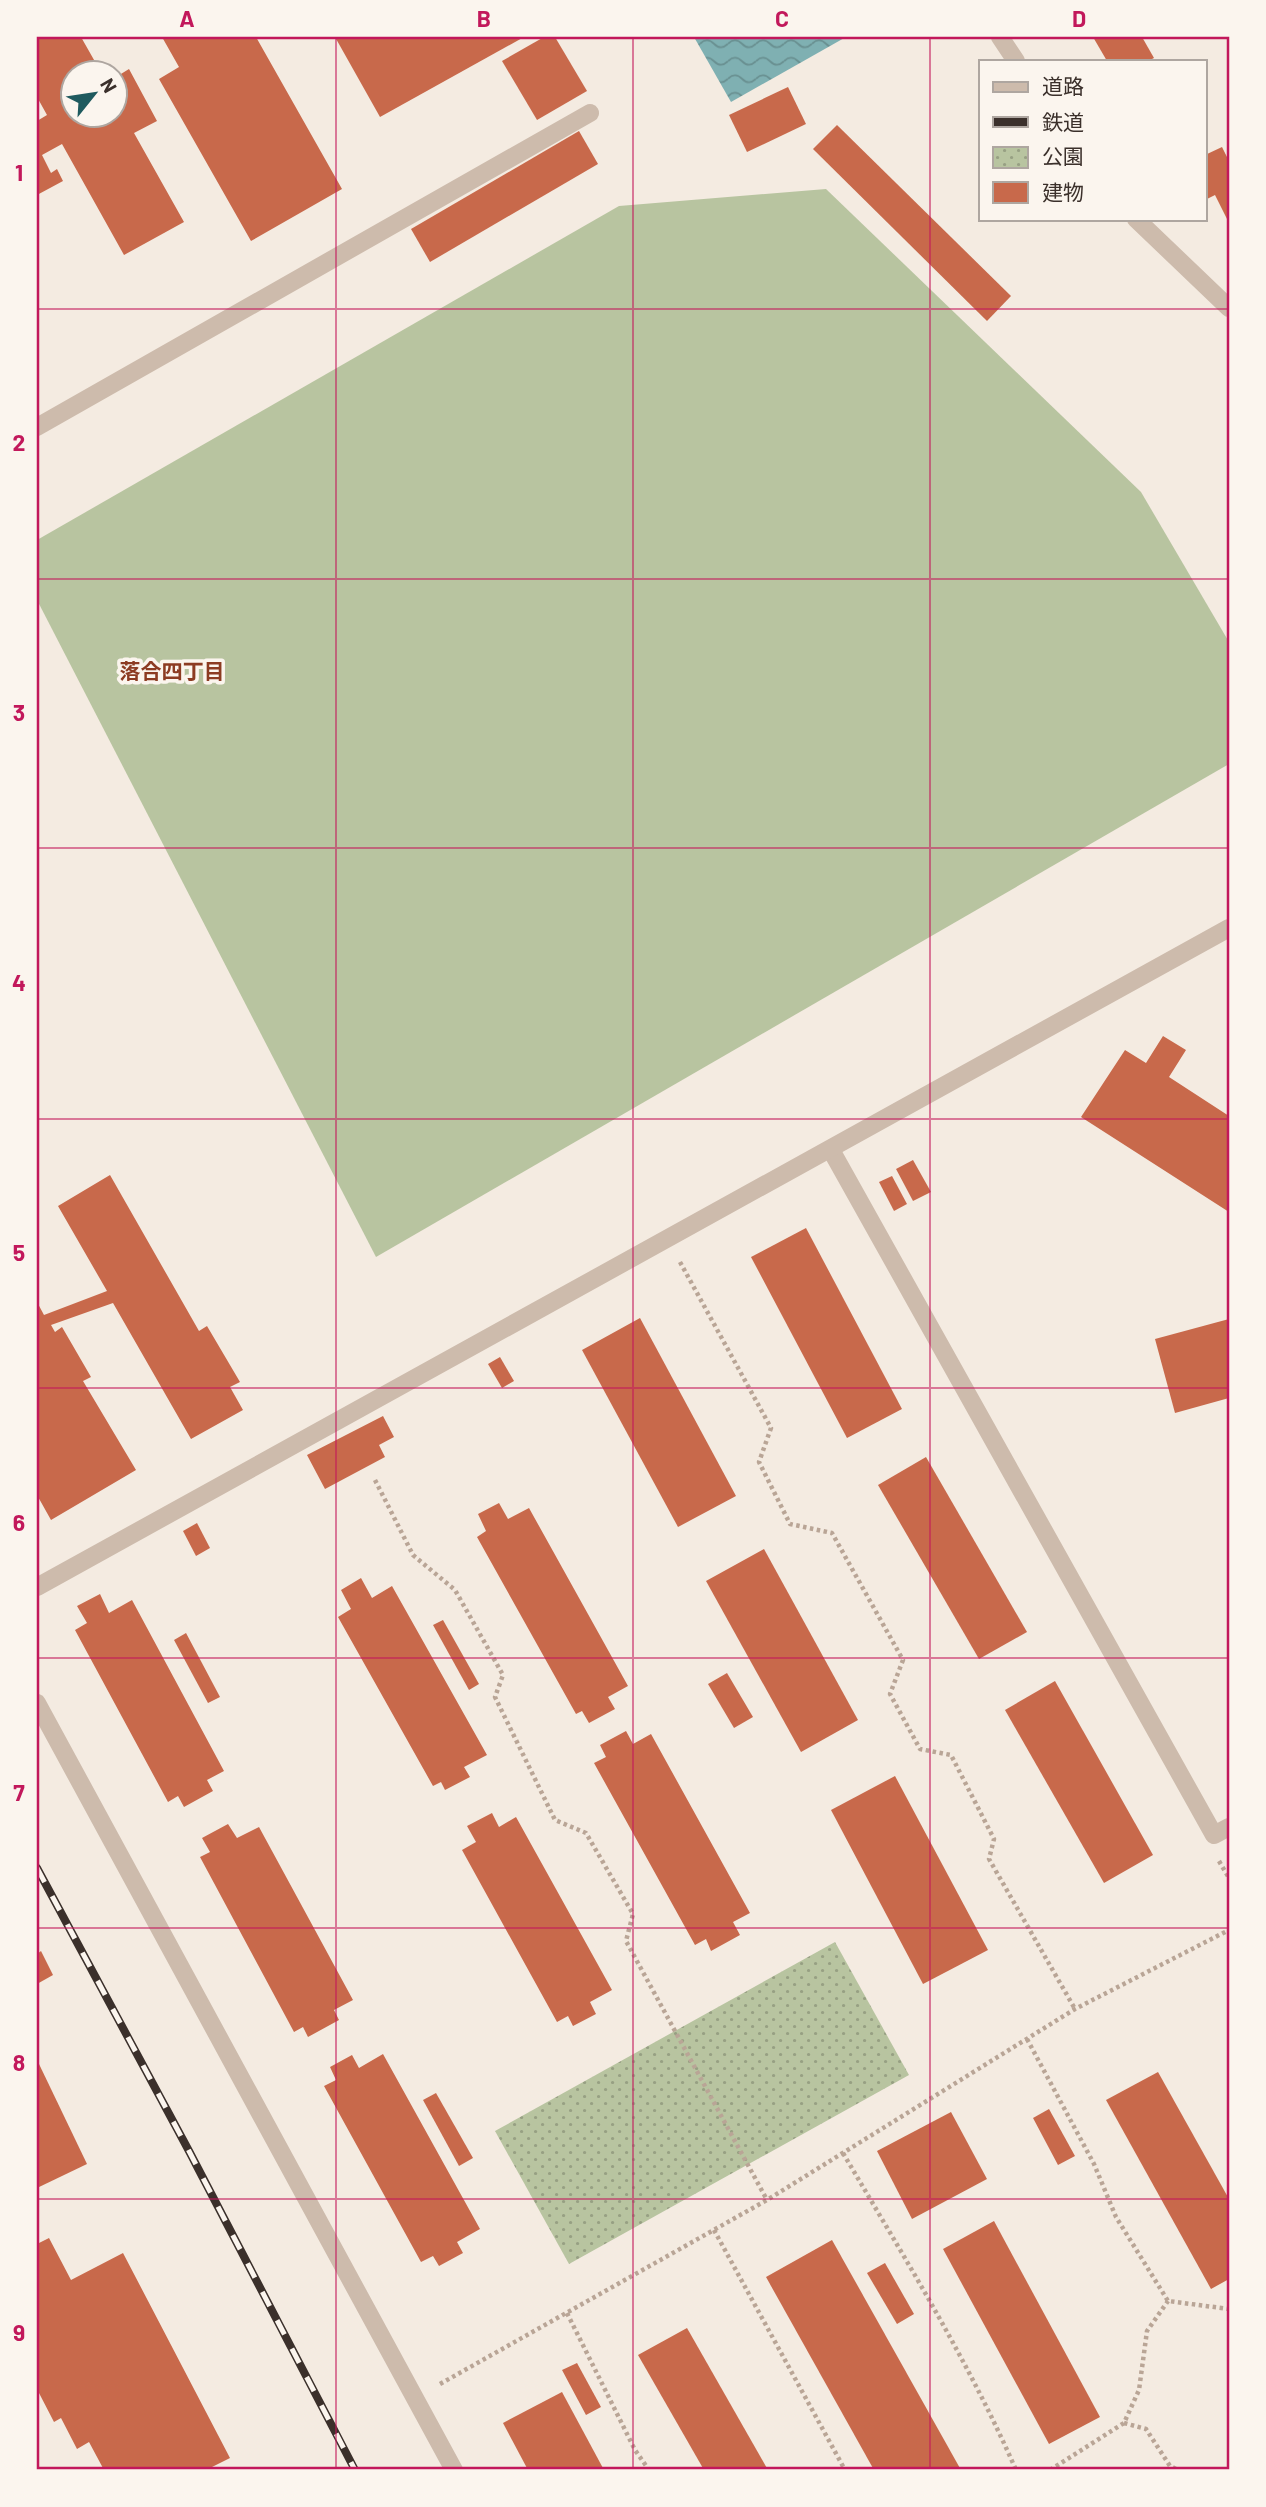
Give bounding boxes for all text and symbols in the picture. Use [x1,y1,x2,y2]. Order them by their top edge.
text: A [179,4,195,32]
text: B [477,4,491,32]
text: C [775,4,789,32]
text: D [1072,4,1086,32]
north arrow [60,60,130,130]
legend [979,60,1206,220]
text: 道路 [1042,73,1084,98]
text: N [96,74,122,96]
text: 鉄道 [1042,109,1084,134]
text: 公園 [1042,143,1084,168]
text: 1 [15,158,23,186]
text: 建物 [1042,179,1084,204]
text: 2 [13,428,25,456]
district label: 落合四丁目 [120,658,225,683]
text: 3 [13,698,25,726]
text: 4 [12,968,26,996]
text: 5 [13,1238,25,1266]
text: 6 [13,1508,25,1536]
text: 7 [13,1778,25,1806]
text: 8 [13,2048,25,2076]
text: 9 [13,2318,25,2346]

